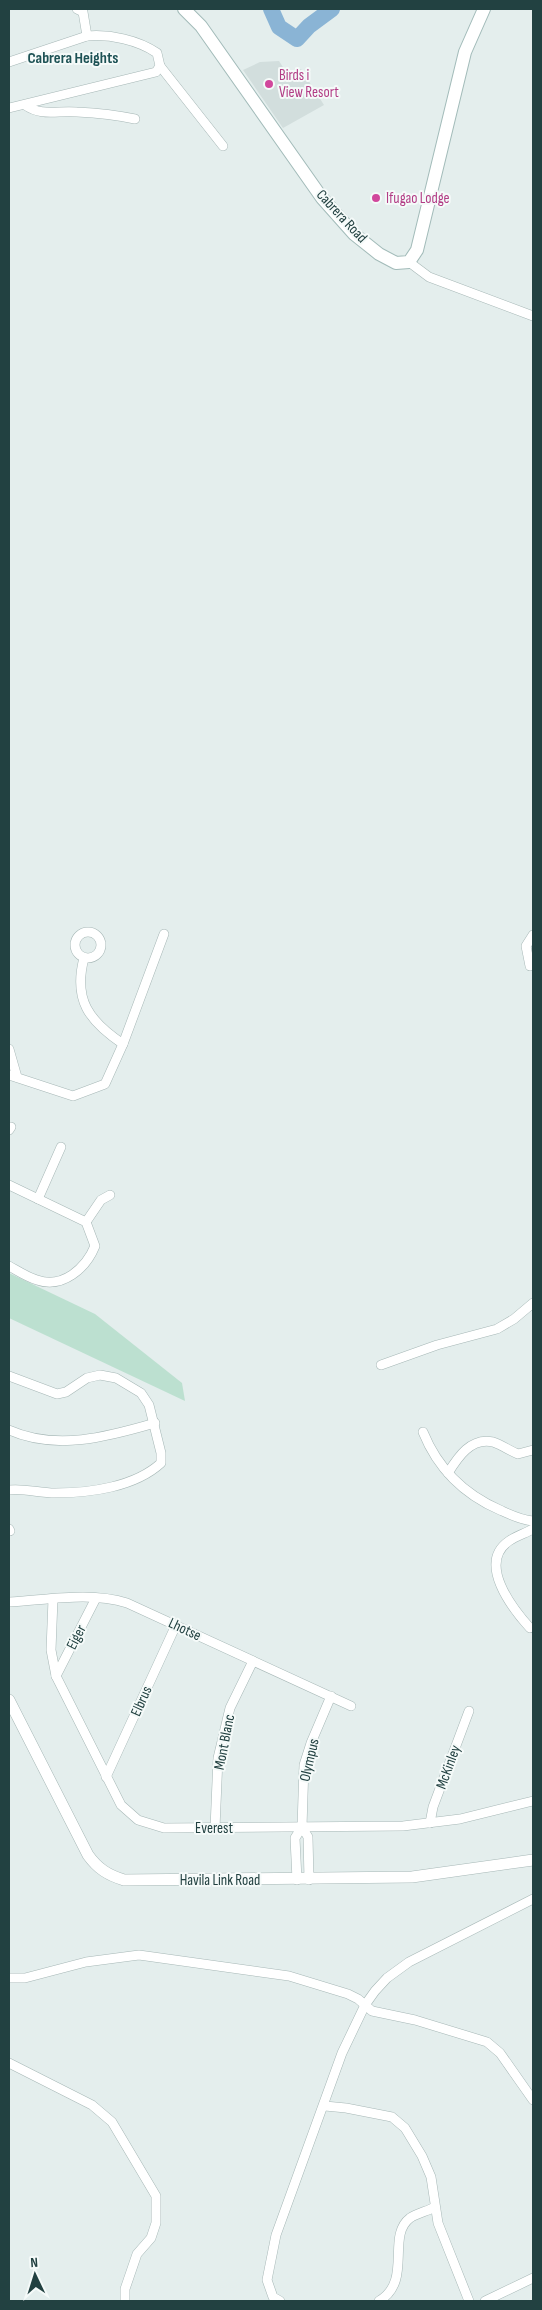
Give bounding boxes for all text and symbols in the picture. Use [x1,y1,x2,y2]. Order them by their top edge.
district label: Cabrera Heights [28,49,118,68]
place label: Birds i View Resort [279,66,339,102]
marker: Birds i View Resort [263,78,275,90]
street label: Cabrera Road [312,186,371,247]
place label: Ifugao Lodge [386,189,450,208]
marker: Ifugao Lodge [370,192,382,204]
street label: Lhotse [165,1614,204,1645]
street label: Eiger [62,1621,91,1653]
street label: Elbrus [126,1683,156,1719]
street label: Mont Blanc [210,1713,239,1772]
street label: Olympus [295,1737,324,1783]
street label: McKinley [432,1742,465,1792]
street label: Everest [195,1819,233,1838]
street label: Havila Link Road [180,1871,260,1890]
north arrow [10,2250,60,2300]
text: N [30,2254,38,2271]

